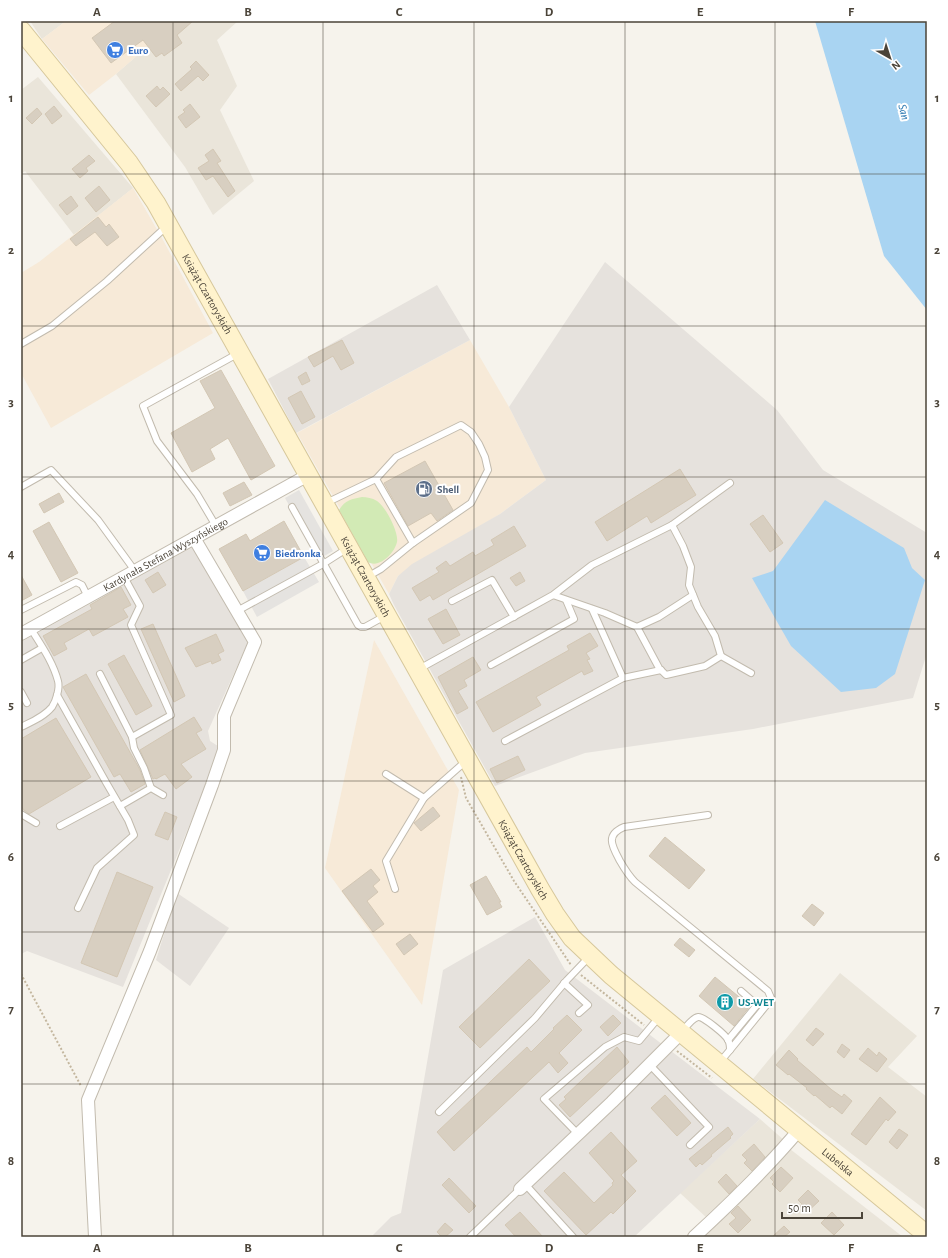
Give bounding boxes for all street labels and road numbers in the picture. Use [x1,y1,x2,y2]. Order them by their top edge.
street label: Książąt Czartoryskich [181,252,234,336]
street label: Kardynała Stefana Wyszyńskiego [101,515,230,593]
street label: Książąt Czartoryskich [339,534,393,619]
street label: Książąt Czartoryskich [497,818,551,902]
street label: Lubelska [820,1146,856,1178]

